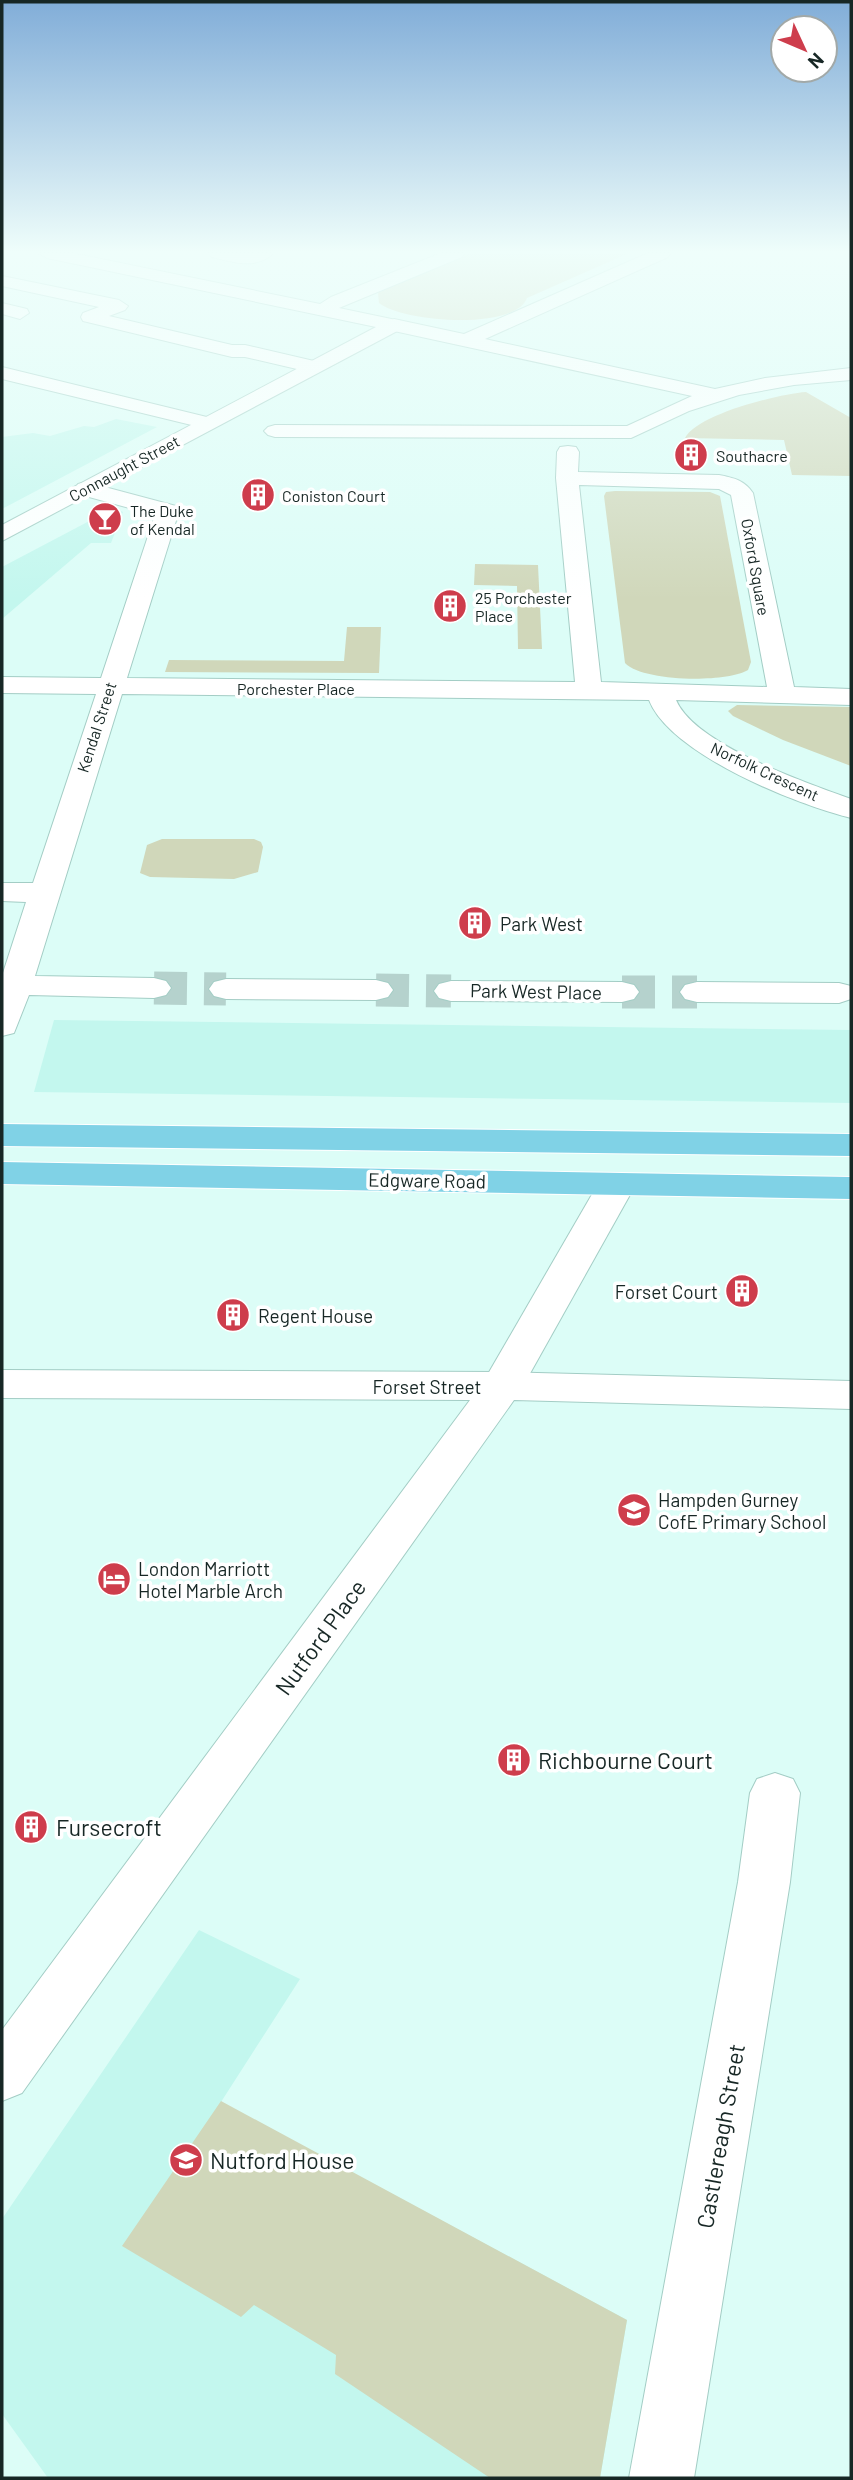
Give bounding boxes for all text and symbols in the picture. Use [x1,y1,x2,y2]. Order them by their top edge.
north arrow [769,14,839,84]
text: N [804,49,829,74]
street label: Connaught Street [66,431,182,505]
building icon: Southacre [672,436,710,474]
place label: Southacre [716,446,788,465]
building icon: Coniston Court [239,476,277,514]
place label: Coniston Court [282,486,386,505]
bar icon: The Duke of Kendal [86,500,124,538]
place label: The Duke of Kendal [130,501,195,538]
street label: Oxford Square [738,517,774,617]
building icon: 25 Porchester Place [431,587,469,625]
place label: 25 Porchester Place [475,588,572,625]
street label: Kendal Street [72,679,120,775]
street label: Porchester Place [237,679,355,698]
street label: Norfolk Crescent [708,738,822,804]
building icon: Park West [456,904,494,942]
place label: Park West [500,912,583,935]
street label: Park West Place [470,978,602,1004]
street label: Edgware Road [368,1167,486,1193]
building icon: Forset Court [723,1272,761,1310]
place label: Forset Court [615,1280,718,1303]
building icon: Regent House [214,1296,252,1334]
place label: Regent House [258,1304,373,1327]
street label: Forset Street [373,1375,481,1398]
place label: Hampden Gurney CofE Primary School [658,1488,826,1533]
school or university icon: Hampden Gurney CofE Primary School [615,1491,653,1529]
place label: London Marriott Hotel Marble Arch [138,1557,283,1602]
hotel icon: London Marriott Hotel Marble Arch [95,1560,133,1598]
street label: Nutford Place [269,1574,371,1700]
building icon: Richbourne Court [495,1741,533,1779]
place label: Richbourne Court [538,1746,713,1774]
building icon: Fursecroft [12,1808,50,1846]
place label: Fursecroft [56,1813,162,1841]
street label: Castlereagh Street [690,2042,750,2230]
school or university icon: Nutford House [167,2141,205,2179]
place label: Nutford House [210,2146,355,2174]

